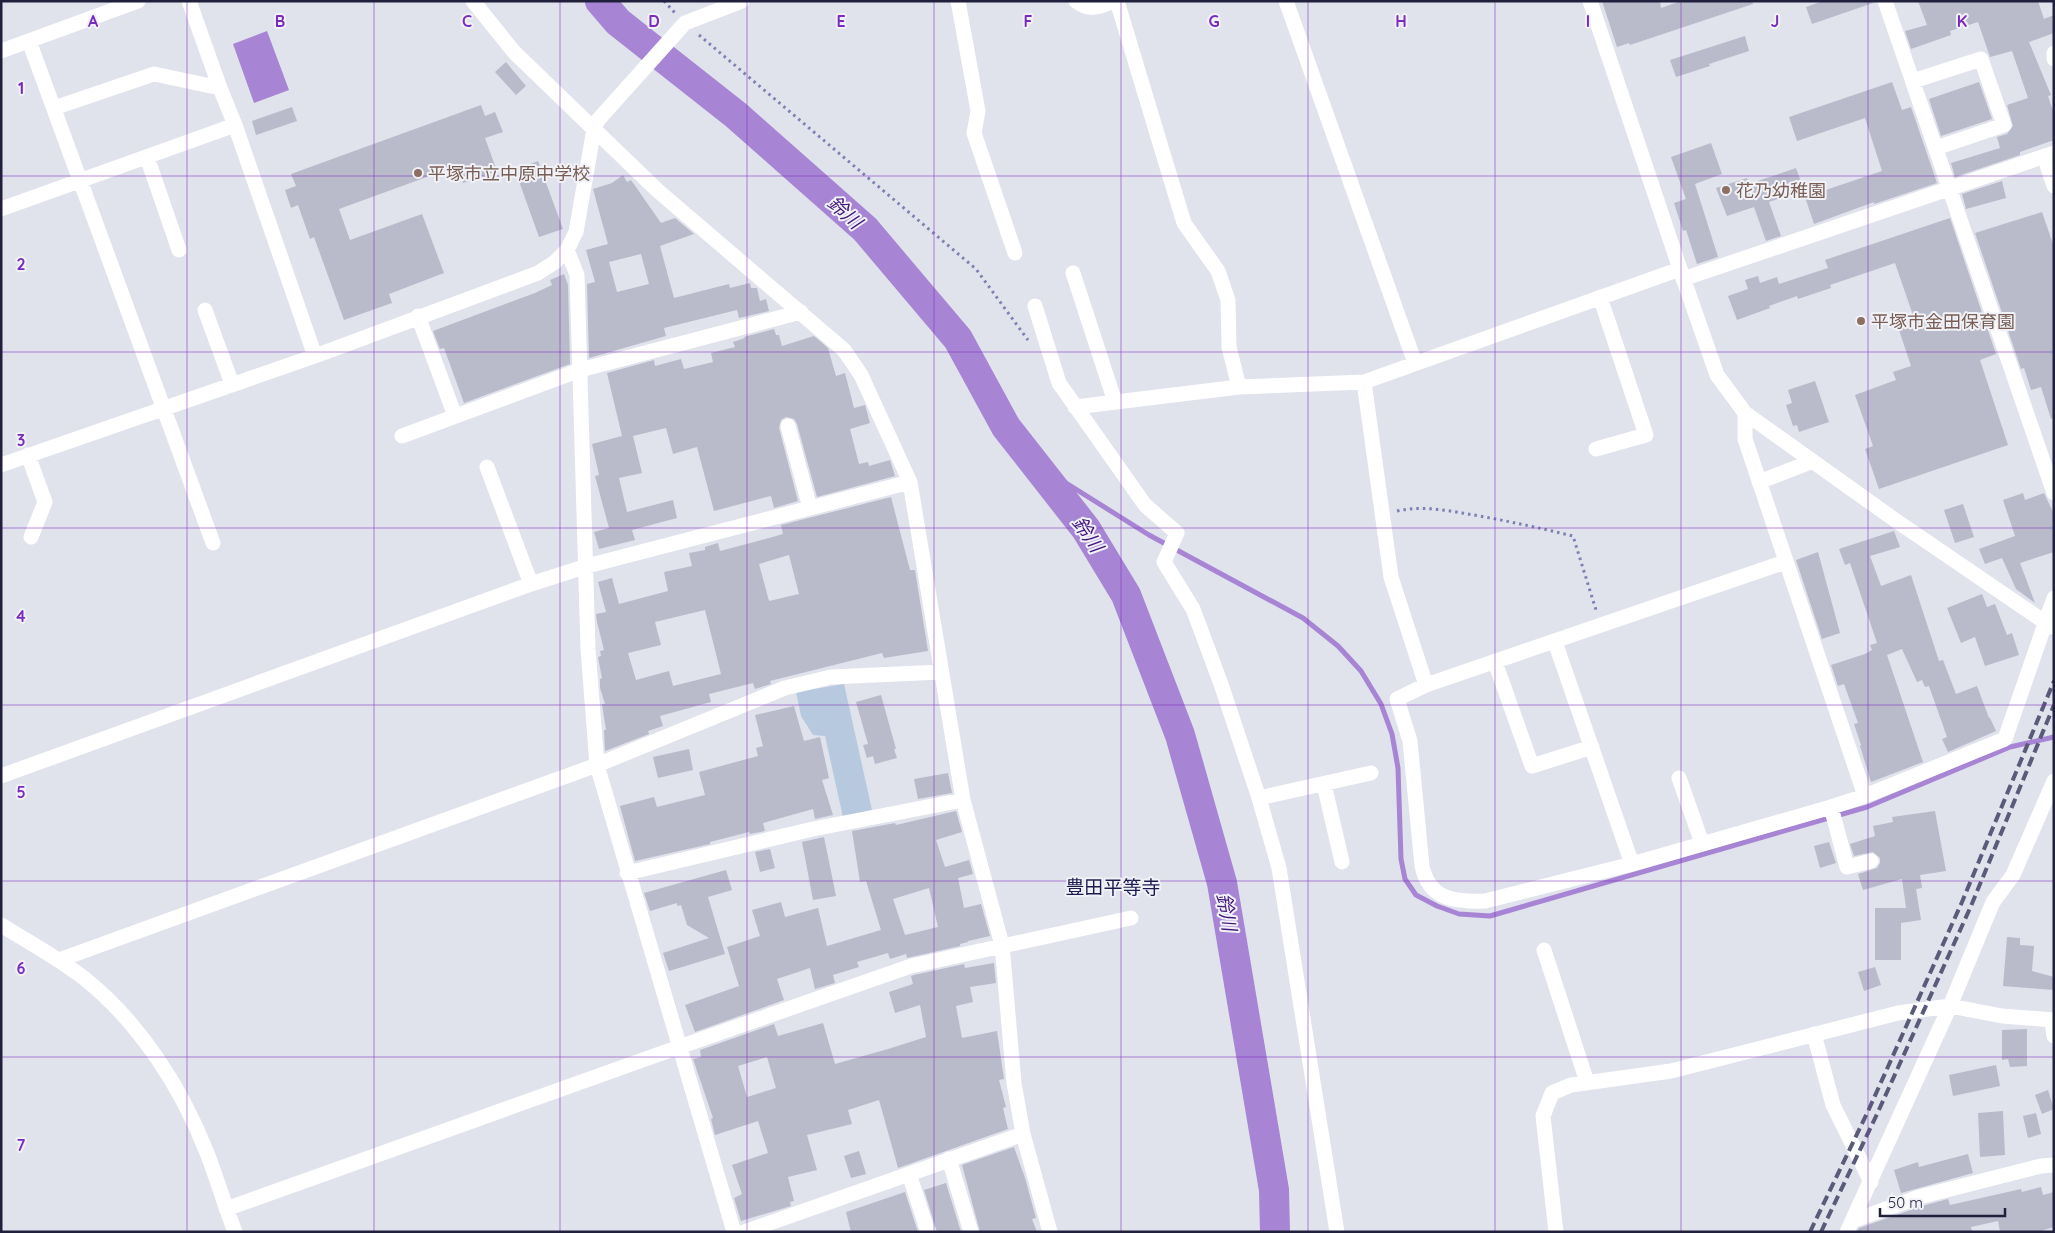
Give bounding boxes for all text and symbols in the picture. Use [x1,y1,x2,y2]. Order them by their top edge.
text: A [88,11,99,31]
text: B [275,11,285,31]
text: C [462,11,472,31]
text: D [648,11,660,31]
text: E [836,11,846,31]
text: F [1024,11,1033,31]
text: G [1208,11,1220,31]
text: H [1395,11,1407,31]
text: I [1586,11,1590,31]
text: J [1771,11,1779,31]
text: K [1957,11,1967,31]
text: 1 [18,78,24,98]
place label: 平塚市立中原中学校 [428,162,590,185]
marker: 平塚市立中原中学校 [412,167,424,179]
place label: 花乃幼稚園 [1736,179,1826,202]
marker: 花乃幼稚園 [1720,184,1732,196]
water label: 鈴川 [823,190,869,235]
text: 2 [16,254,26,274]
place label: 平塚市金田保育園 [1871,310,2015,333]
marker: 平塚市金田保育園 [1855,315,1867,327]
text: 3 [17,430,25,450]
water label: 鈴川 [1067,512,1110,558]
text: 4 [16,606,26,626]
text: 5 [16,782,26,802]
district label: 豊田平等寺 [1065,875,1161,899]
water label: 鈴川 [1212,891,1242,935]
text: 6 [17,958,26,978]
text: 7 [17,1135,26,1155]
scale bar [1880,1186,2005,1218]
text: 50 m [1888,1193,1923,1212]

